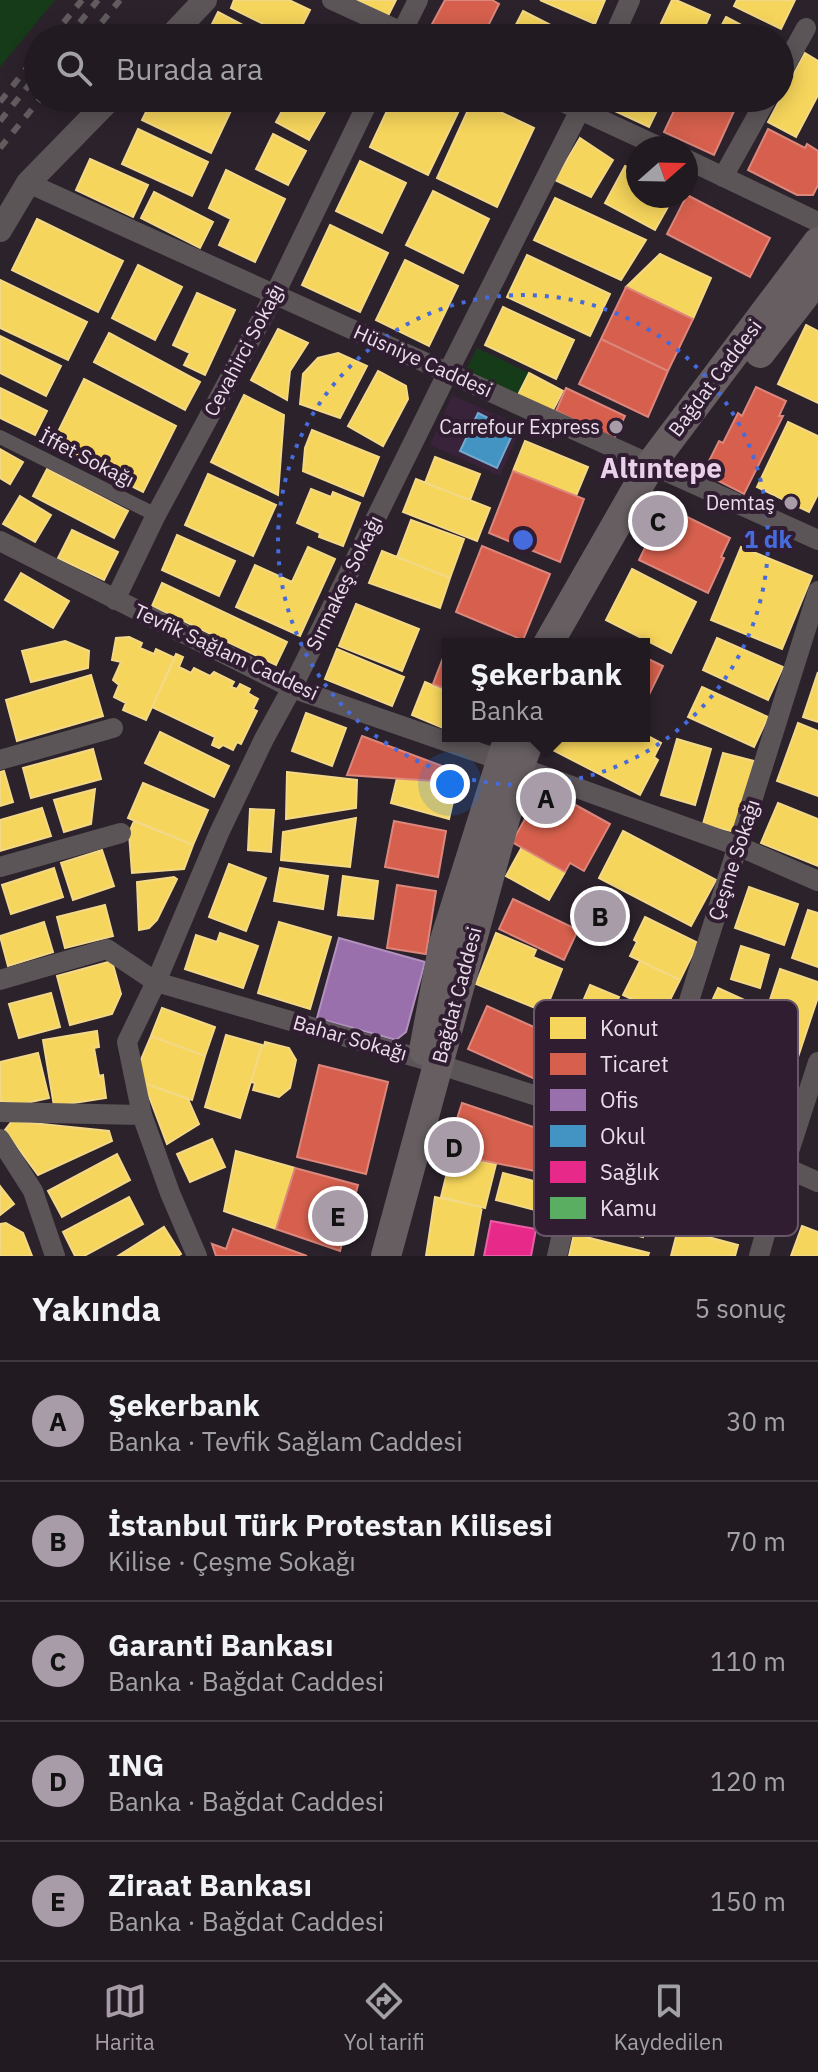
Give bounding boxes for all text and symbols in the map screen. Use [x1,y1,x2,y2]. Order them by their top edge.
search box [24,24,794,112]
icon: search [52,46,96,90]
text: Burada ara [116,49,263,88]
north arrow [626,136,698,208]
street label: Cevahirci Sokağı [197,279,290,421]
street label: Bağdat Caddesi [662,314,768,442]
street label: Hüsniye Caddesi [350,318,497,403]
place label: Carrefour Express [439,413,600,440]
marker: Carrefour Express [607,418,625,436]
street label: İffet Sokağı [35,422,139,493]
district label: Altıntepe [600,449,722,486]
place label: Demtaş [706,489,775,516]
pin: C [632,491,684,551]
marker: Demtaş [782,494,800,512]
street label: Sırmakeş Sokağı [299,511,388,655]
text: 1 dk [744,523,792,555]
centre of rings [509,526,537,554]
street label: Tevfik Sağlam Caddesi [130,597,323,706]
popup [442,638,650,742]
text: Şekerbank [470,654,622,693]
text: Banka [470,693,543,727]
your location [430,764,470,804]
pin: A [520,768,572,828]
street label: Çeşme Sokağı [701,796,766,924]
pin: B [574,886,626,946]
street label: Bağdat Caddesi [425,924,488,1066]
legend [534,1000,798,1236]
street label: Bahar Sokağı [290,1008,410,1067]
text: Konut [600,1013,658,1042]
text: Ticaret [600,1049,669,1078]
text: Ofis [600,1085,639,1114]
pin: D [428,1117,480,1177]
text: Okul [600,1121,645,1150]
text: Sağlık [600,1157,660,1186]
pin: E [312,1186,364,1246]
text: Kamu [600,1193,657,1222]
text: Yakında [32,1286,161,1330]
text: 5 sonuç [694,1291,786,1325]
text: Şekerbank [108,1385,260,1424]
text: A [49,1404,67,1438]
text: 30 m [726,1404,786,1438]
text: Banka · Tevfik Sağlam Caddesi [108,1424,463,1458]
text: İstanbul Türk Protestan Kilisesi [108,1505,553,1544]
text: B [49,1524,67,1558]
text: 70 m [726,1524,786,1558]
text: Kilise · Çeşme Sokağı [108,1544,356,1578]
text: Garanti Bankası [108,1625,333,1664]
text: C [50,1644,66,1678]
text: 110 m [710,1644,786,1678]
text: Banka · Bağdat Caddesi [108,1664,384,1698]
text: ING [108,1745,164,1784]
text: D [49,1764,67,1798]
text: 120 m [710,1764,786,1798]
text: Banka · Bağdat Caddesi [108,1784,384,1818]
text: Ziraat Bankası [108,1865,312,1904]
text: E [50,1884,66,1918]
text: 150 m [710,1884,786,1918]
text: Banka · Bağdat Caddesi [108,1904,384,1938]
tab: Harita [94,1979,155,2056]
tab: Yol tarifi [344,1979,425,2056]
tab: Kaydedilen [614,1979,723,2056]

